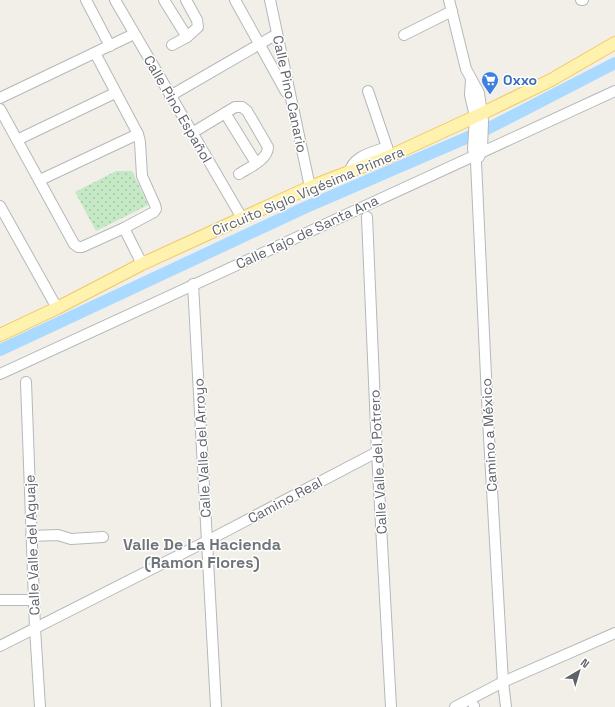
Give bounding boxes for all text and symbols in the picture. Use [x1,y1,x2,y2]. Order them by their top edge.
street label: Calle Pino Canario [269,34,311,154]
street label: Calle Pino Español [140,52,216,166]
supermarket icon: Oxxo [480,70,500,95]
place label: Oxxo [503,71,537,89]
street label: Circuito Siglo Vigésima Primera [209,142,407,240]
street label: Calle Tajo de Santa Ana [233,191,381,273]
street label: Calle Valle del Arroyo [189,378,215,518]
street label: Camino a México [477,378,501,492]
street label: Calle Valle del Potrero [365,389,391,535]
street label: Camino Real [245,473,325,527]
street label: Calle Valle del Aguaje [21,474,43,616]
district label: Valle De La Hacienda (Ramon Flores) [123,534,281,573]
north arrow [559,651,599,691]
text: N [578,655,592,671]

